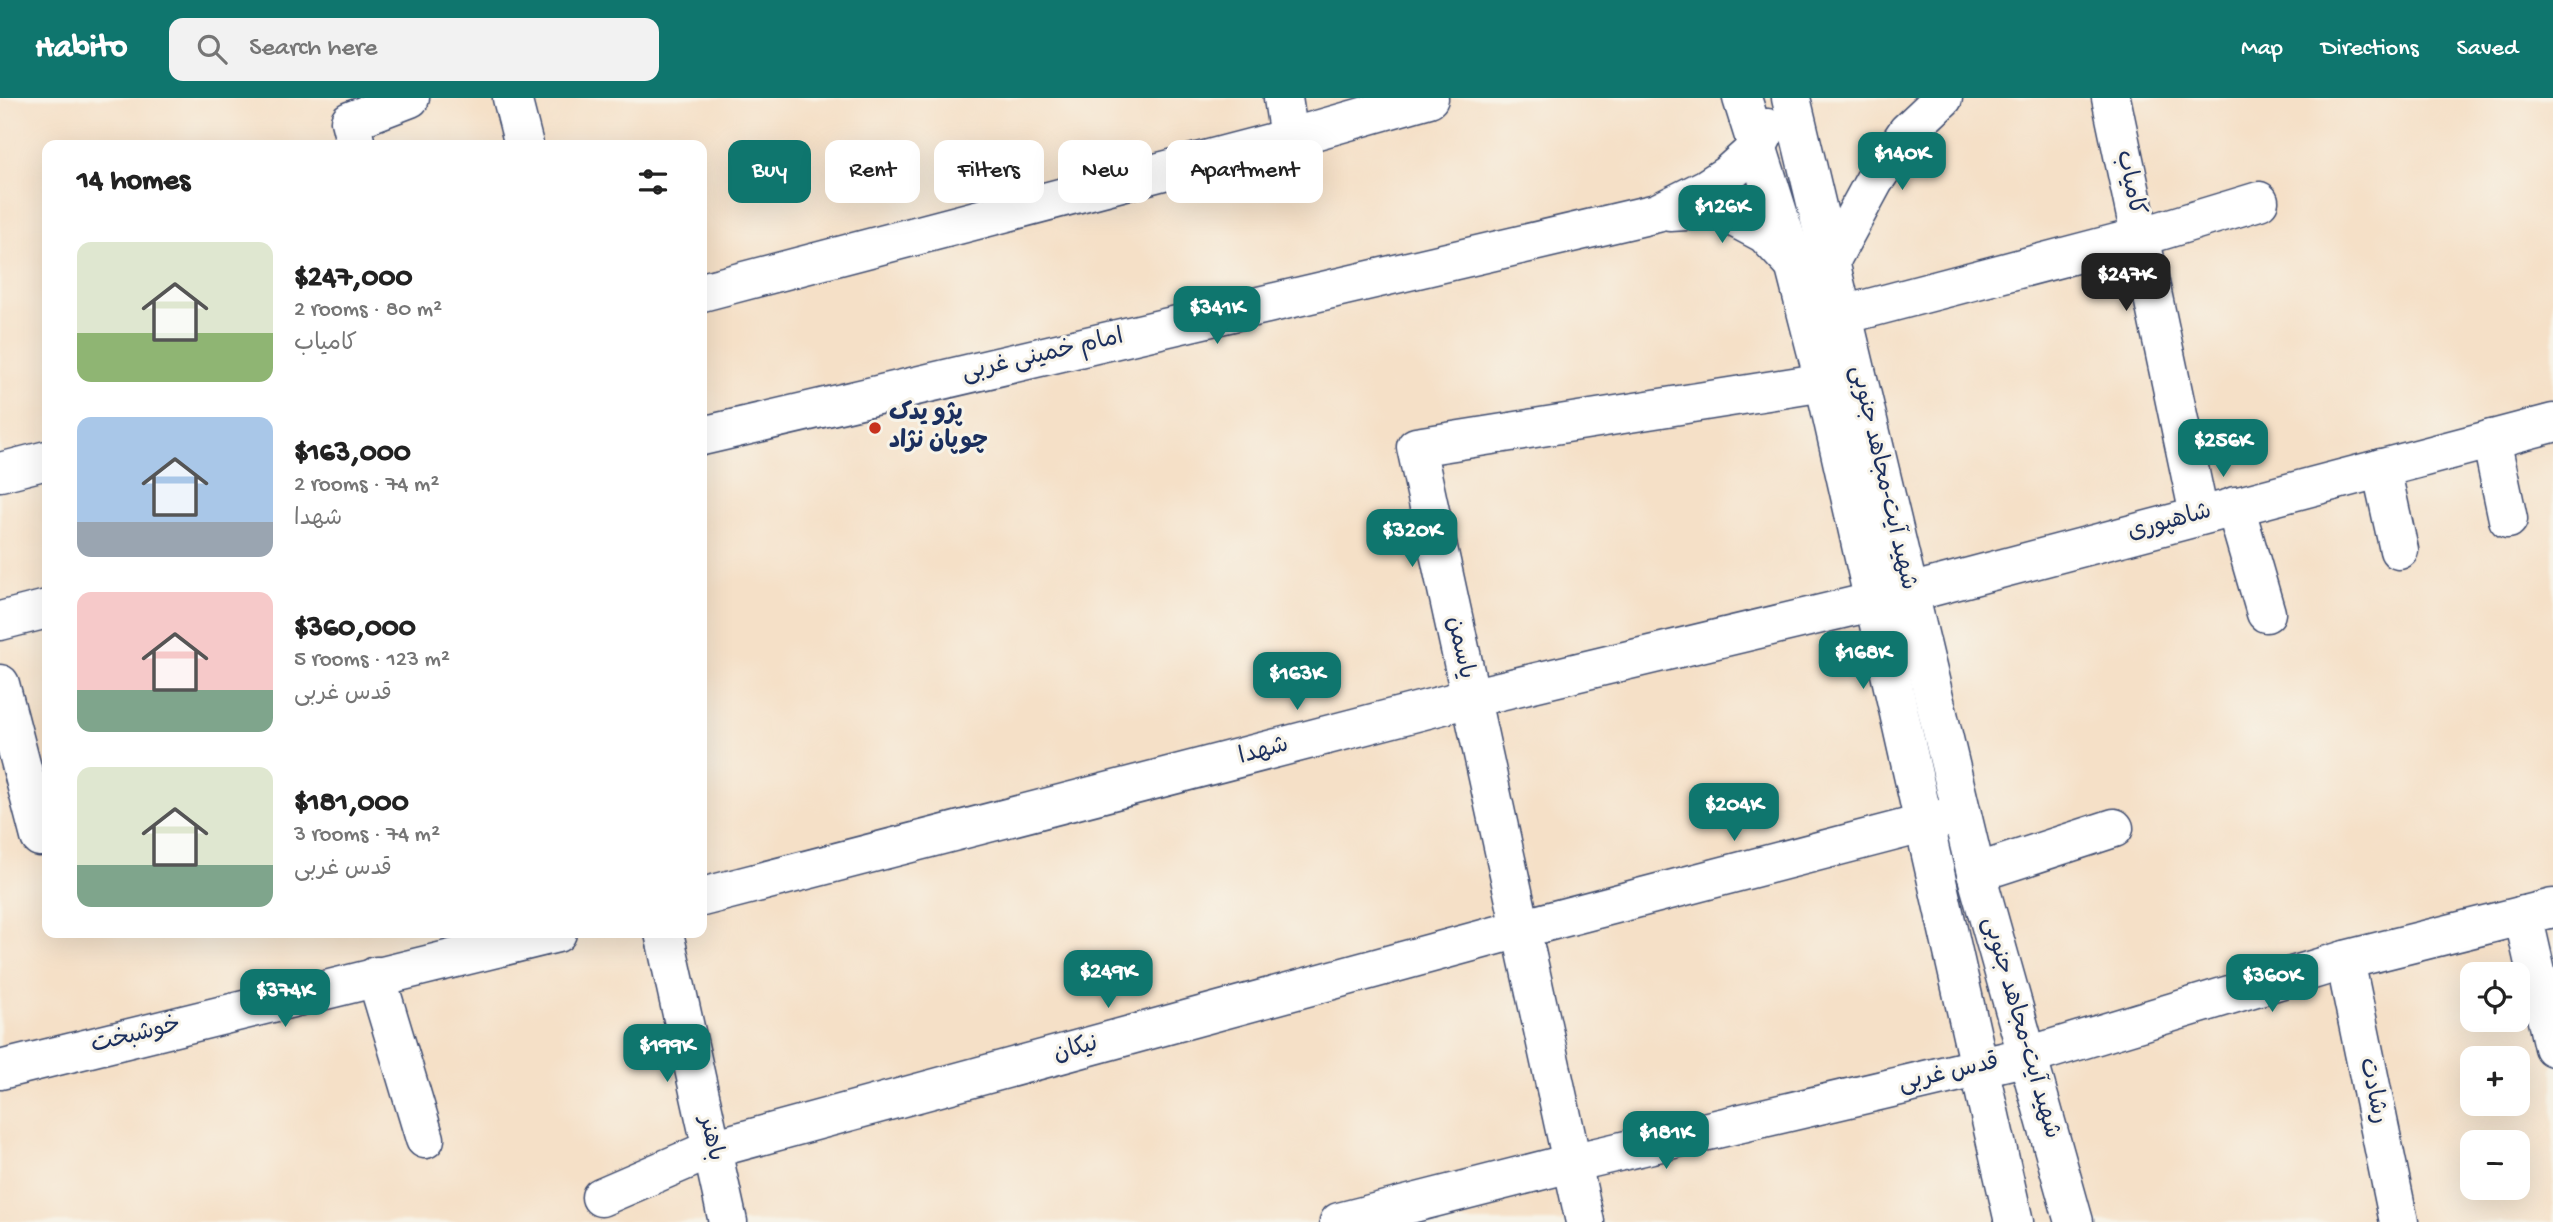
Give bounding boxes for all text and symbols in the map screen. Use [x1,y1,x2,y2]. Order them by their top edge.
search box [169,18,659,81]
text: Habito [35,30,127,68]
icon: search [193,30,231,68]
text: Search here [249,34,377,65]
text: Map [2241,35,2283,64]
text: Directions [2321,35,2419,64]
text: Saved [2457,35,2518,64]
pin: $140K [1853,132,1951,192]
chip: Buy [728,140,811,203]
chip: Rent [825,140,920,203]
chip: Filters [934,140,1044,203]
chip: New [1058,140,1152,203]
chip: Apartment [1166,140,1323,203]
text: $140K [1874,141,1930,168]
street label: کامیاب [2108,148,2150,218]
icon: filters [634,163,672,201]
text: 14 homes [77,165,190,200]
pin: $126K [1673,186,1771,245]
text: $126K [1694,194,1750,221]
pin: $247K [2077,254,2175,313]
text: $247,000 [294,262,413,297]
text: $247K [2097,262,2155,289]
icon: home [133,270,217,354]
pin: $341K [1168,286,1266,346]
text: $341K [1189,295,1245,322]
text: 2 rooms · 80 m² [294,297,442,324]
street label: امام خمینی غربی [959,323,1127,389]
text: کامیاب [294,331,357,358]
street label: شهید آیت-مجاهد جنوبی [1842,362,1924,593]
place label: پژو یدک چوپان نژاد [889,400,988,457]
marker: پژو یدک چوپان نژاد [867,420,883,436]
pin: $256K [2174,420,2272,479]
text: $256K [2194,428,2252,455]
text: $163,000 [294,437,411,472]
icon: home [133,445,217,529]
text: 2 rooms · 74 m² [294,472,439,499]
street label: شاهپوری [2125,498,2215,548]
text: شهدا [294,506,342,533]
pin: $320K [1363,510,1461,569]
text: $320K [1382,518,1442,545]
text: $360,000 [294,612,416,647]
street label: یاسمن [1438,614,1480,682]
icon: home [133,620,217,704]
pin: $168K [1814,632,1912,691]
text: $168K [1835,640,1891,667]
text: 5 rooms · 123 m² [294,647,450,674]
pin: $163K [1248,652,1346,712]
text: $163K [1269,661,1325,688]
text: قدس غربی [294,681,392,708]
street label: شهدا [1236,731,1292,773]
pin: $204K [1685,784,1783,843]
text: $181,000 [294,787,409,822]
text: $204K [1705,792,1763,819]
icon: home [133,795,217,879]
text: 3 rooms · 74 m² [294,822,440,849]
text: قدس غربی [294,856,392,883]
street label: شهید آیت-مجاهد جنوبی [1974,913,2067,1142]
pin: $249K [1059,950,1157,1010]
pin: $360K [2223,954,2321,1014]
text: $249K [1080,959,1136,986]
map controls [2460,962,2530,1200]
button: locate [2460,962,2530,1032]
text: $360K [2242,963,2302,990]
pin: $374K [236,970,334,1029]
text: $374K [256,978,314,1005]
street label: خوشبخت [88,1011,184,1061]
pin: $199K [618,1024,716,1084]
street label: نیکان [1051,1030,1101,1070]
text: $199K [639,1033,695,1060]
button: + [2460,1046,2530,1116]
street label: قدس غربی [1896,1048,2002,1100]
street label: رشادت [2351,1055,2393,1127]
street label: باهنر [690,1112,729,1164]
pin: $181K [1617,1112,1715,1171]
text: $181K [1639,1120,1693,1147]
button: − [2460,1130,2530,1200]

